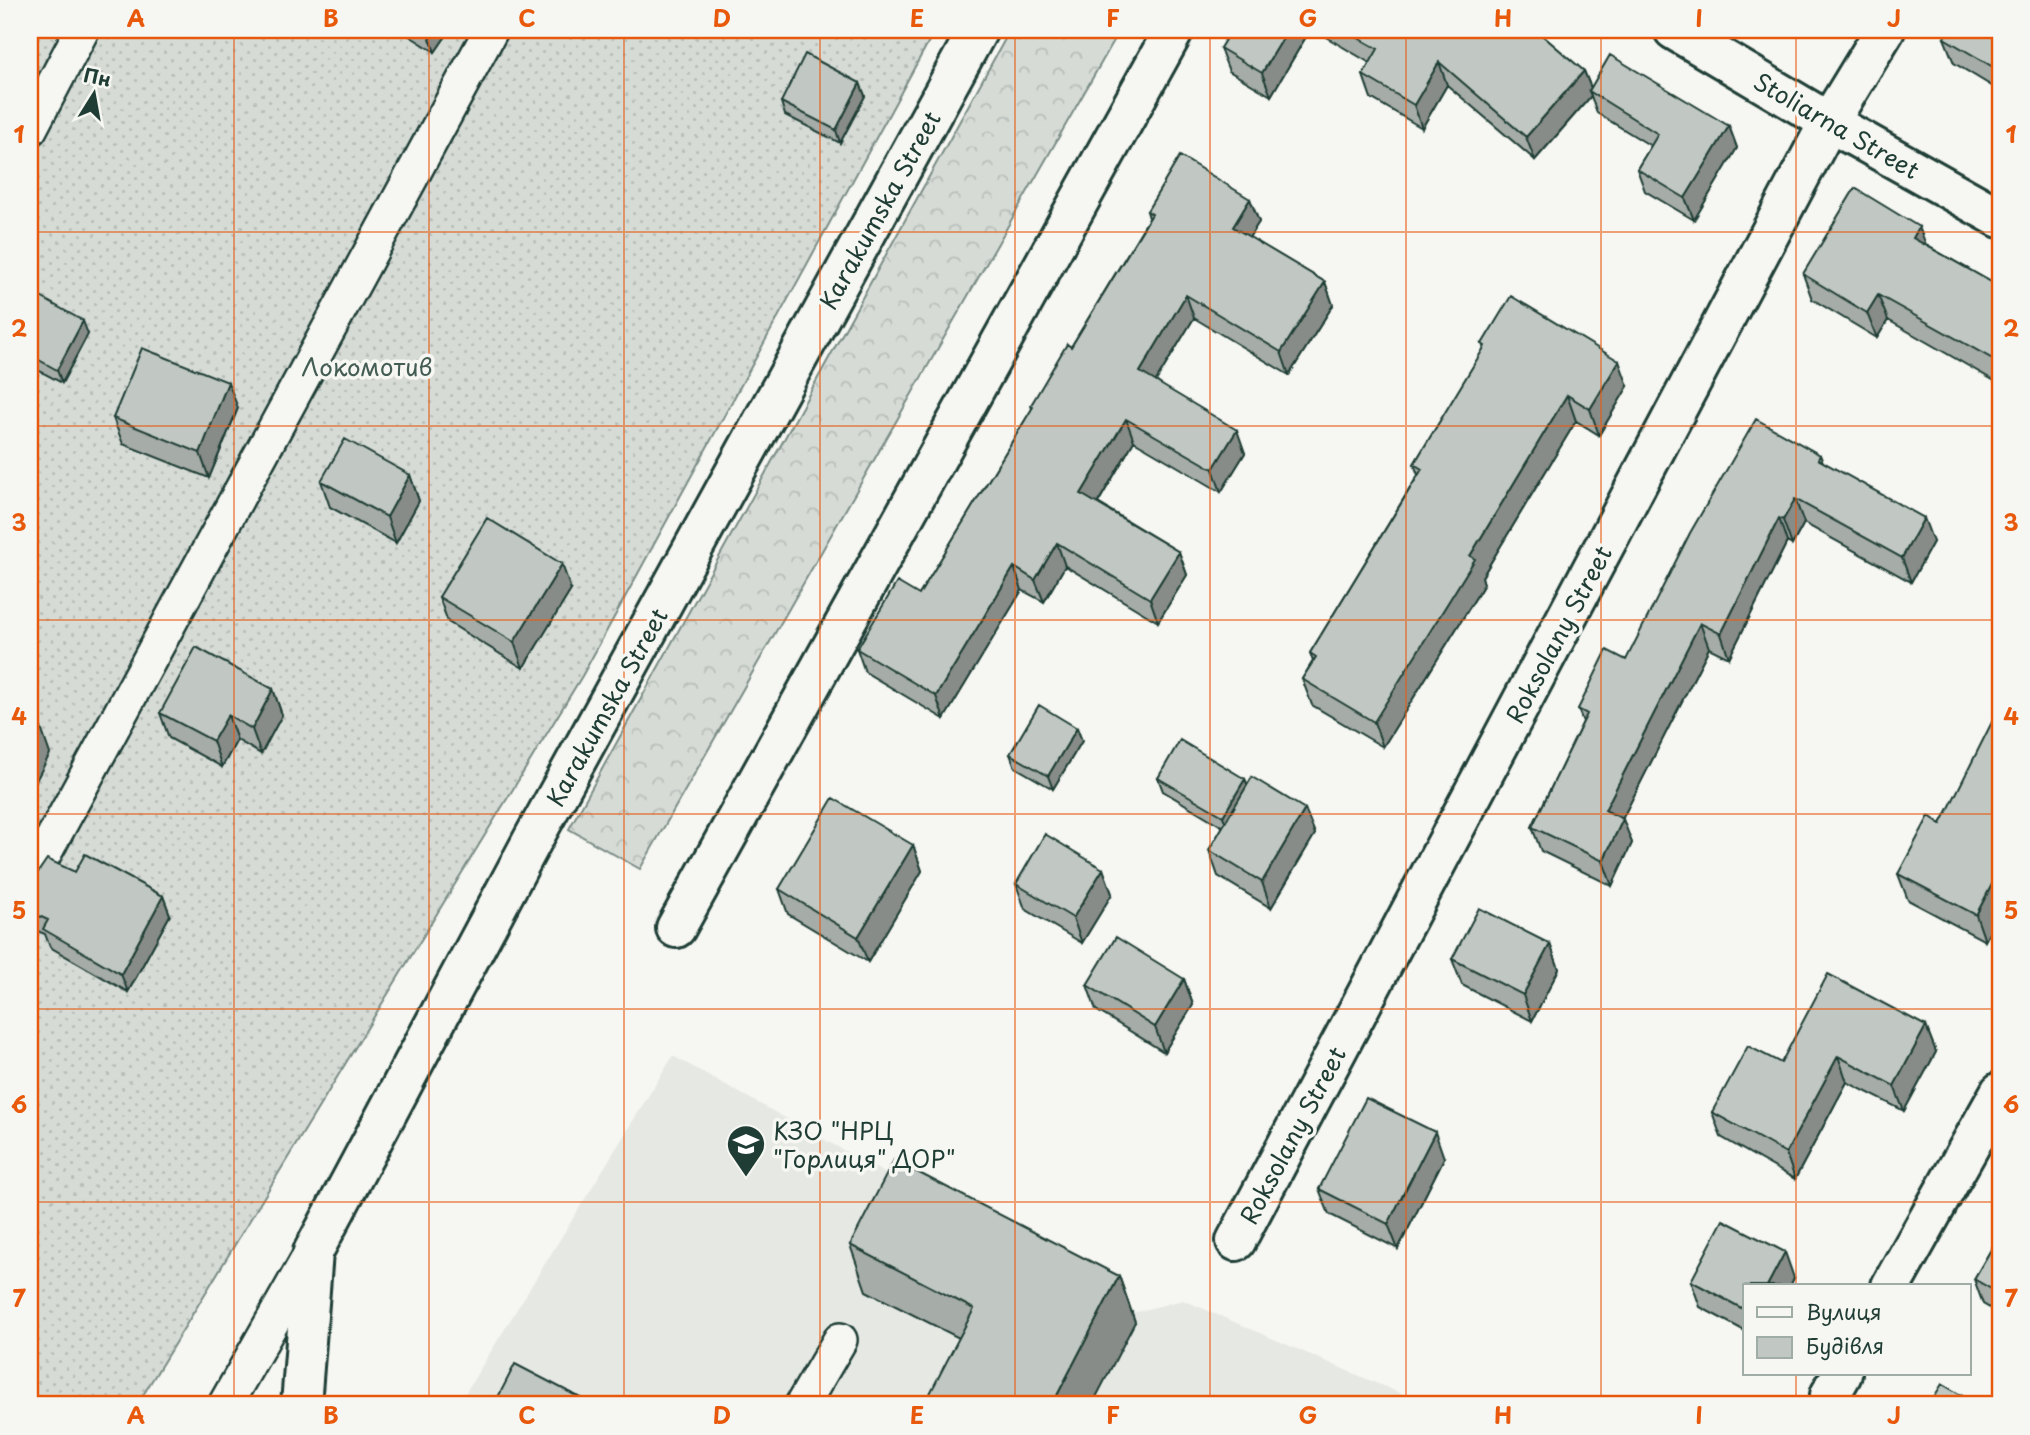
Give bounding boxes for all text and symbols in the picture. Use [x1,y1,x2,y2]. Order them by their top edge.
text: A [127,0,145,35]
text: B [323,0,339,35]
text: C [518,0,536,35]
text: D [713,0,731,35]
text: E [910,0,924,35]
text: F [1106,0,1120,35]
text: G [1299,0,1317,35]
text: H [1494,0,1512,35]
text: I [1695,0,1703,35]
text: J [1887,0,1901,35]
north arrow [60,60,130,130]
text: Пн [81,60,114,93]
street label: Stoliarna Street [1747,63,1927,187]
street label: Karakumska Street [809,104,949,316]
text: 1 [14,116,25,151]
text: 1 [2006,116,2017,151]
text: 2 [11,310,27,345]
text: 2 [2003,310,2019,345]
park label: Локомотив [302,348,432,384]
text: 3 [11,504,27,539]
text: 3 [2003,504,2019,539]
street label: Roksolany Street [1496,539,1620,729]
street label: Karakumska Street [536,601,676,813]
text: 4 [11,698,27,733]
text: 4 [2003,698,2019,733]
text: 5 [12,892,26,927]
text: 5 [2004,892,2018,927]
street label: Roksolany Street [1230,1040,1354,1230]
text: 6 [11,1086,27,1121]
text: 6 [2003,1086,2019,1121]
place label: КЗО "НРЦ "Горлиця" ДОР" [773,1112,956,1176]
school or university icon: КЗО "НРЦ "Горлиця" ДОР" [725,1123,767,1178]
text: 7 [12,1280,26,1315]
text: 7 [2004,1280,2018,1315]
legend [1743,1284,1970,1376]
text: Вулиця [1806,1295,1882,1327]
text: Будівля [1806,1329,1884,1361]
text: A [127,1397,145,1432]
text: B [323,1397,339,1432]
text: C [518,1397,536,1432]
text: D [713,1397,731,1432]
text: E [910,1397,924,1432]
text: F [1106,1397,1120,1432]
text: G [1299,1397,1317,1432]
text: H [1494,1397,1512,1432]
text: I [1695,1397,1703,1432]
text: J [1887,1397,1901,1432]

